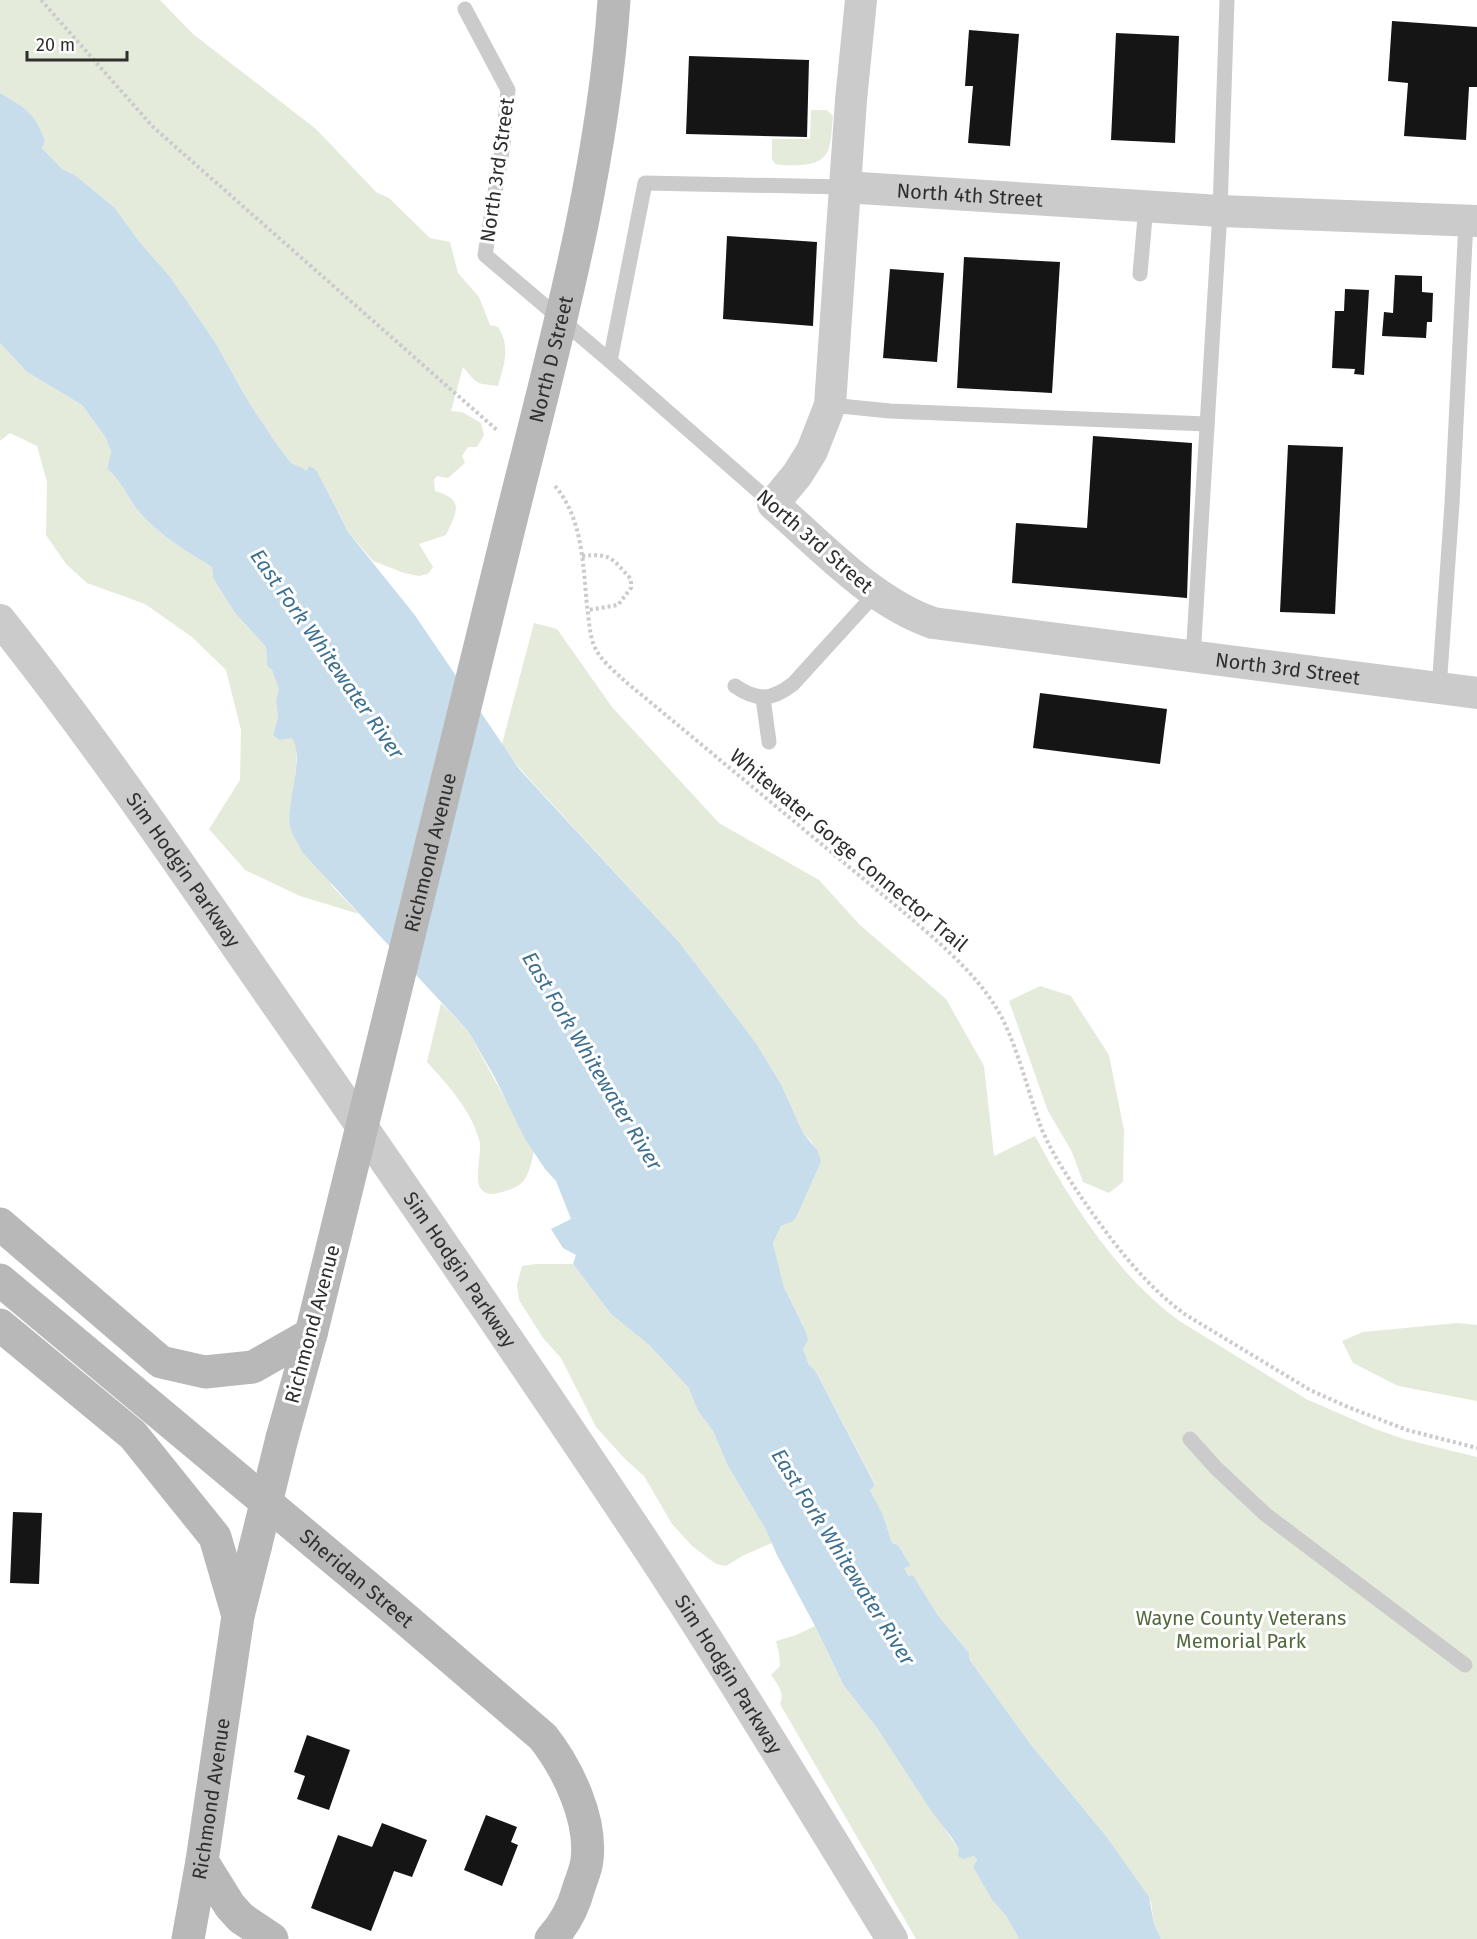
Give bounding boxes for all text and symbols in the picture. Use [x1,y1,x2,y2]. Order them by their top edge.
scale bar [27,24,128,62]
text: 20 m [36,34,75,56]
street label: North 3rd Street [475,95,519,244]
street label: North 4th Street [896,178,1044,212]
street label: North D Street [524,293,578,425]
street label: North 3rd Street [752,484,879,598]
water label: East Fork Whitewater River [245,544,410,765]
street label: North 3rd Street [1214,647,1362,690]
street label: Whitewater Gorge Connector Trail [725,744,973,957]
street label: Richmond Avenue [399,770,461,935]
street label: Sim Hodgin Parkway [121,788,246,952]
water label: East Fork Whitewater River [516,947,668,1176]
street label: Sim Hodgin Parkway [398,1187,522,1352]
street label: Richmond Avenue [279,1242,345,1406]
water label: East Fork Whitewater River [766,1444,921,1671]
street label: Sheridan Street [295,1524,419,1633]
street label: Sim Hodgin Parkway [670,1590,788,1758]
park label: Wayne County Veterans Memorial Park [1136,1606,1346,1653]
street label: Richmond Avenue [187,1716,235,1882]

